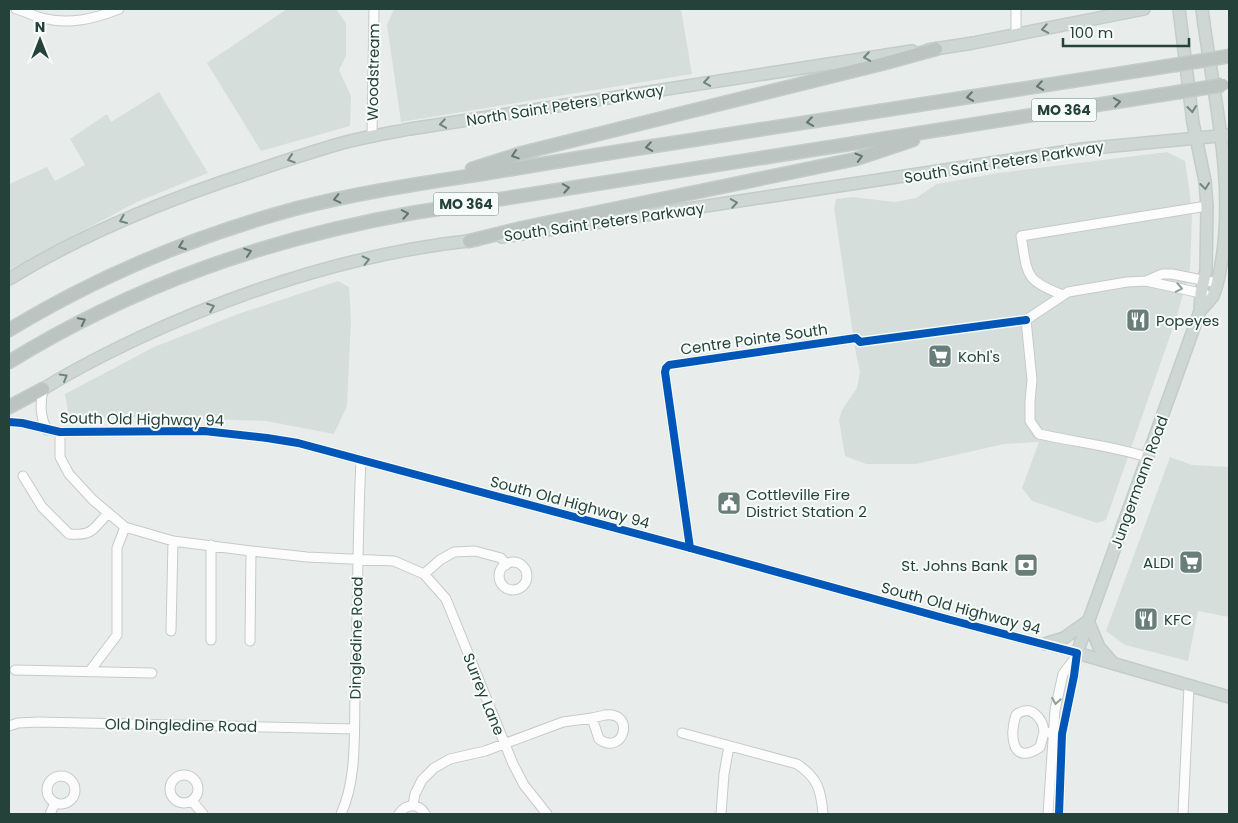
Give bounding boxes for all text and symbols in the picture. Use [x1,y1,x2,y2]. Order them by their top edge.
north arrow [15,15,65,65]
scale bar [1063,15,1189,47]
text: N [35,17,45,37]
text: 100 m [1070,22,1113,43]
street label: Woodstream [362,23,384,121]
one-way arrow [1041,23,1049,33]
one-way arrow [863,52,872,62]
one-way arrow [702,77,711,87]
street label: North Saint Peters Parkway [465,79,666,131]
one-way arrow [1036,80,1045,90]
one-way arrow [966,91,975,101]
one-way arrow [1113,97,1122,107]
road number: MO 364 [1032,98,1096,122]
one-way arrow [1186,105,1196,114]
one-way arrow [805,116,813,127]
one-way arrow [438,119,447,129]
street label: South Saint Peters Parkway [903,136,1106,188]
one-way arrow [645,141,653,152]
one-way arrow [511,149,520,159]
one-way arrow [288,153,296,163]
one-way arrow [855,153,863,163]
one-way arrow [1199,182,1210,190]
one-way arrow [561,184,570,194]
road number: MO 364 [434,192,498,215]
one-way arrow [332,193,341,204]
street label: South Saint Peters Parkway [503,197,706,246]
one-way arrow [730,198,738,208]
one-way arrow [401,209,410,219]
one-way arrow [119,215,127,225]
one-way arrow [178,240,186,250]
one-way arrow [243,248,251,258]
one-way arrow [362,255,370,265]
one-way arrow [1175,282,1184,293]
one-way arrow [206,303,215,313]
restaurant icon: Popeyes [1125,307,1151,333]
place label: Popeyes [1156,310,1219,331]
one-way arrow [76,317,85,327]
street label: Centre Pointe South [679,318,829,360]
supermarket icon: Kohl's [927,343,953,369]
place label: Kohl's [958,346,1000,367]
one-way arrow [59,373,68,383]
street label: South Old Highway 94 [60,407,224,431]
street label: Jungermann Road [1105,413,1173,551]
street label: South Old Highway 94 [488,471,652,533]
place label: Cottleville Fire District Station 2 [746,484,867,522]
public building icon: Cottleville Fire District Station 2 [716,490,742,516]
supermarket icon: ALDI [1178,549,1204,575]
bank icon: St. Johns Bank [1013,552,1039,578]
place label: ALDI [1143,552,1174,573]
place label: St. Johns Bank [901,555,1008,576]
street label: Dingledine Road [344,576,368,700]
street label: South Old Highway 94 [879,577,1043,639]
restaurant icon: KFC [1133,606,1159,632]
place label: KFC [1164,609,1192,630]
street label: Surrey Lane [458,650,510,738]
one-way arrow [1052,697,1062,706]
street label: Old Dingledine Road [105,713,257,737]

